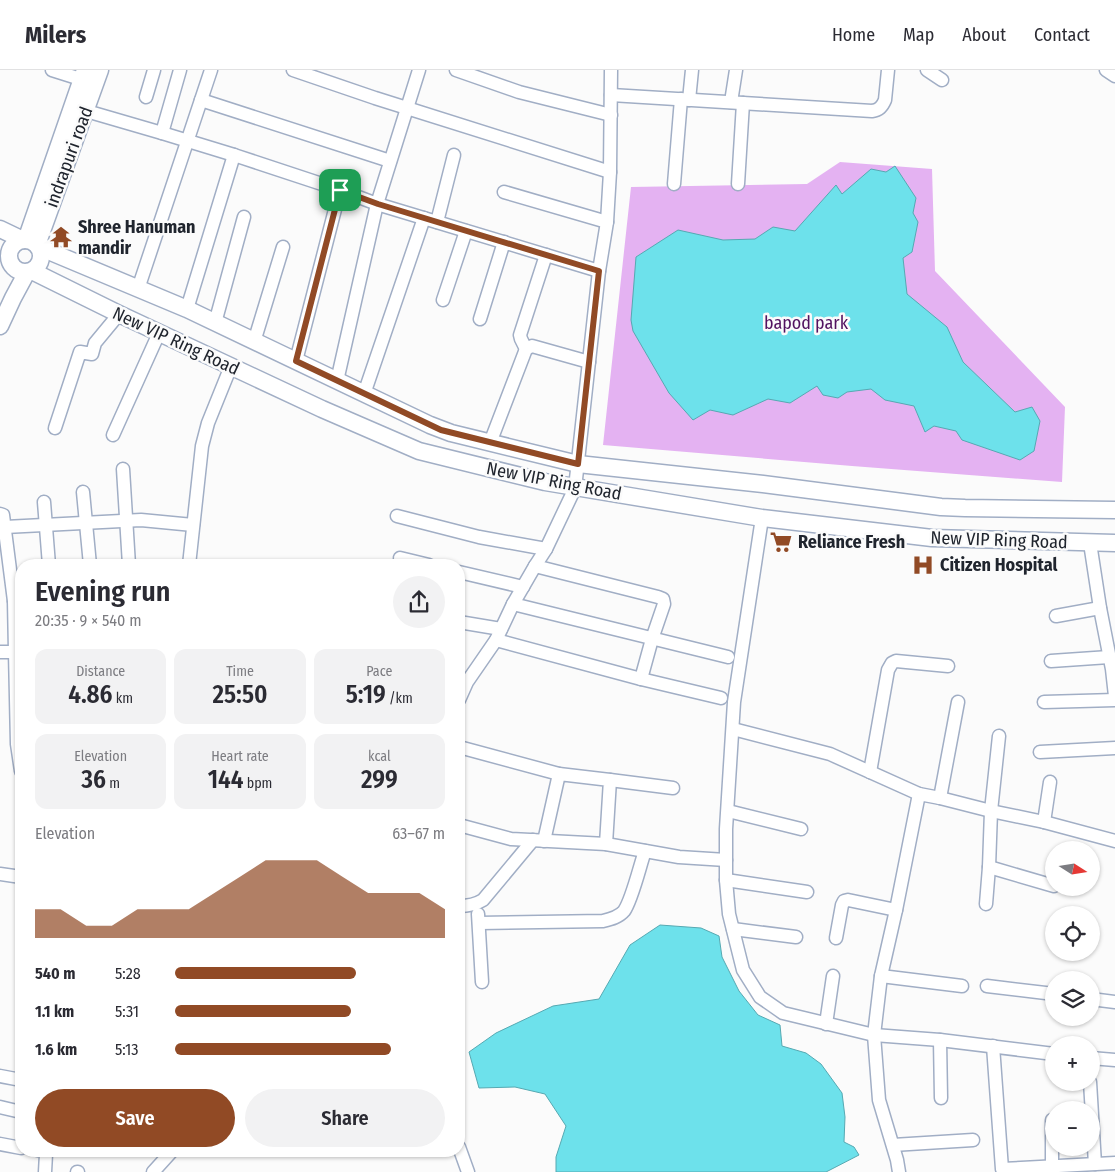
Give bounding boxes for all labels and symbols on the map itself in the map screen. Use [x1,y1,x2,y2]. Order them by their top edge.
street label: indrapuri road [41,104,97,210]
pin [319,169,361,211]
place label: Shree Hanuman mandir [78,216,196,259]
temple icon: Shree Hanuman mandir [48,224,74,250]
street label: New VIP Ring Road [109,302,243,380]
park label: bapod park [764,312,849,334]
street label: New VIP Ring Road [485,457,623,505]
street label: New VIP Ring Road [930,527,1068,553]
supermarket icon: Reliance Fresh [768,529,794,555]
place label: Reliance Fresh [798,531,905,553]
hospital icon: Citizen Hospital [910,552,936,578]
place label: Citizen Hospital [940,554,1057,576]
north arrow [1045,841,1100,896]

